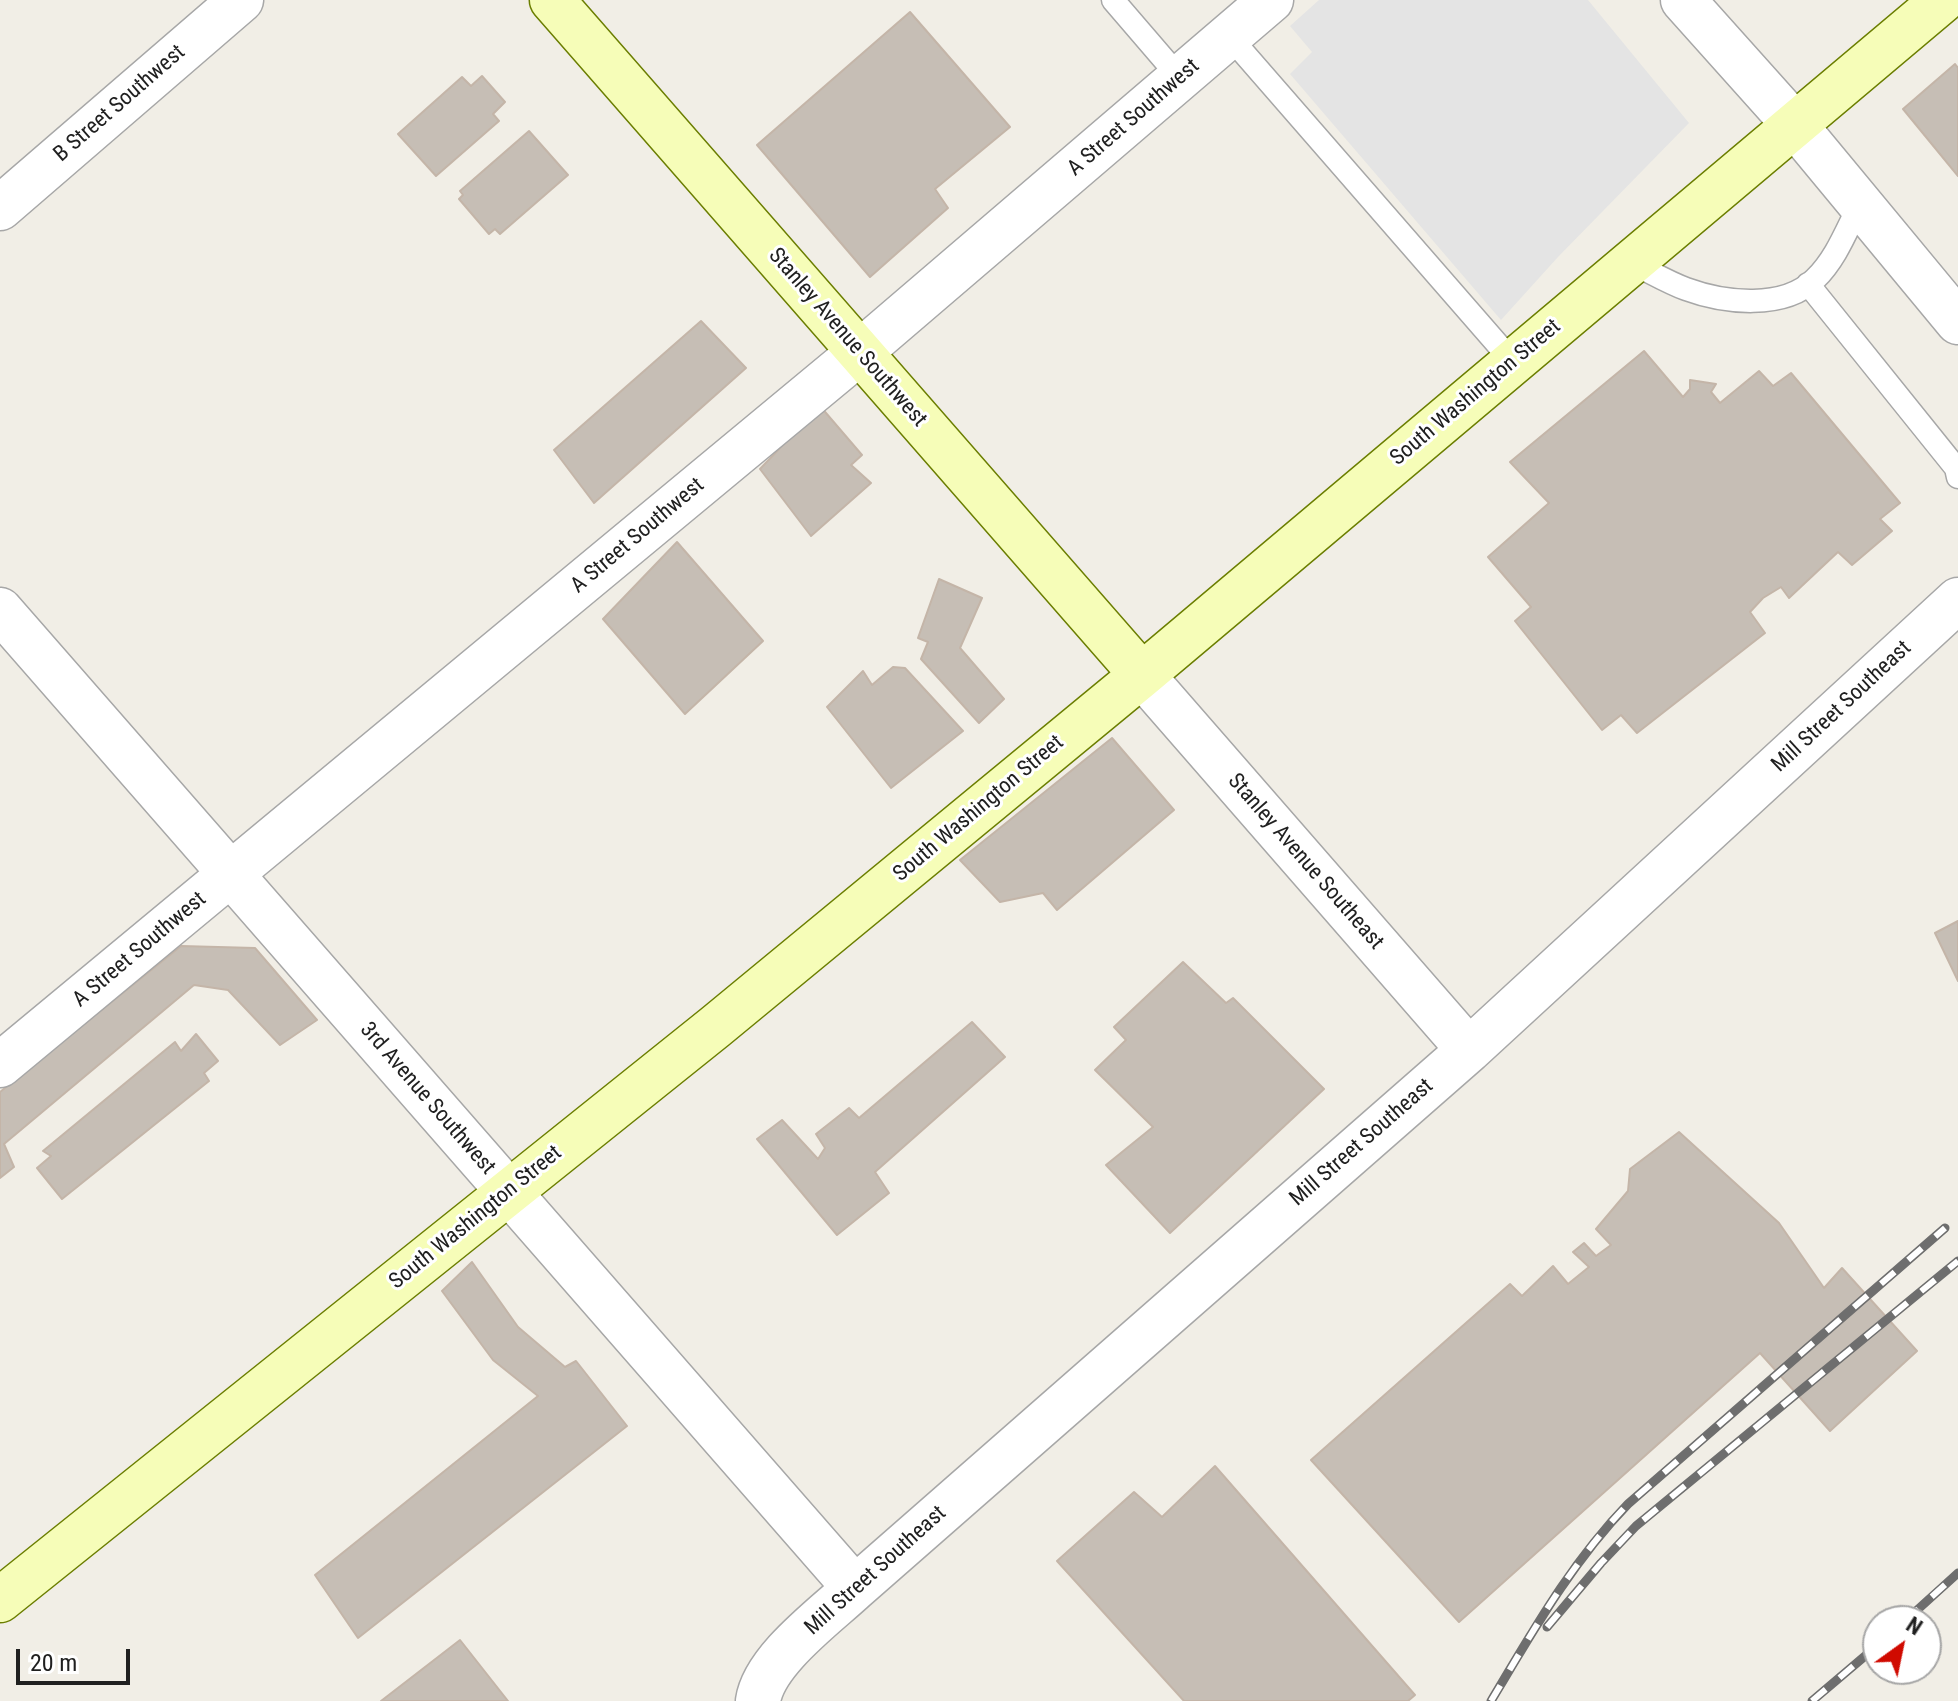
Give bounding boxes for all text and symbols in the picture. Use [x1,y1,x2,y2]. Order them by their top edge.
street label: B Street Southwest [49,40,191,168]
street label: A Street Southwest [1063,54,1205,182]
street label: Stanley Avenue Southwest [762,243,932,433]
street label: South Washington Street [1386,314,1566,472]
street label: A Street Southwest [566,473,710,599]
street label: Mill Street Southeast [1767,636,1917,778]
street label: South Washington Street [889,730,1069,888]
street label: Stanley Avenue Southeast [1221,769,1389,955]
street label: A Street Southwest [68,887,212,1013]
street label: 3rd Avenue Southwest [354,1017,500,1181]
street label: Mill Street Southeast [1285,1074,1439,1212]
street label: South Washington Street [385,1140,567,1296]
street label: Mill Street Southeast [800,1501,952,1641]
north arrow [1862,1605,1942,1685]
text: N [1902,1612,1927,1640]
scale bar [20,1633,134,1683]
text: 20 m [30,1649,77,1677]

